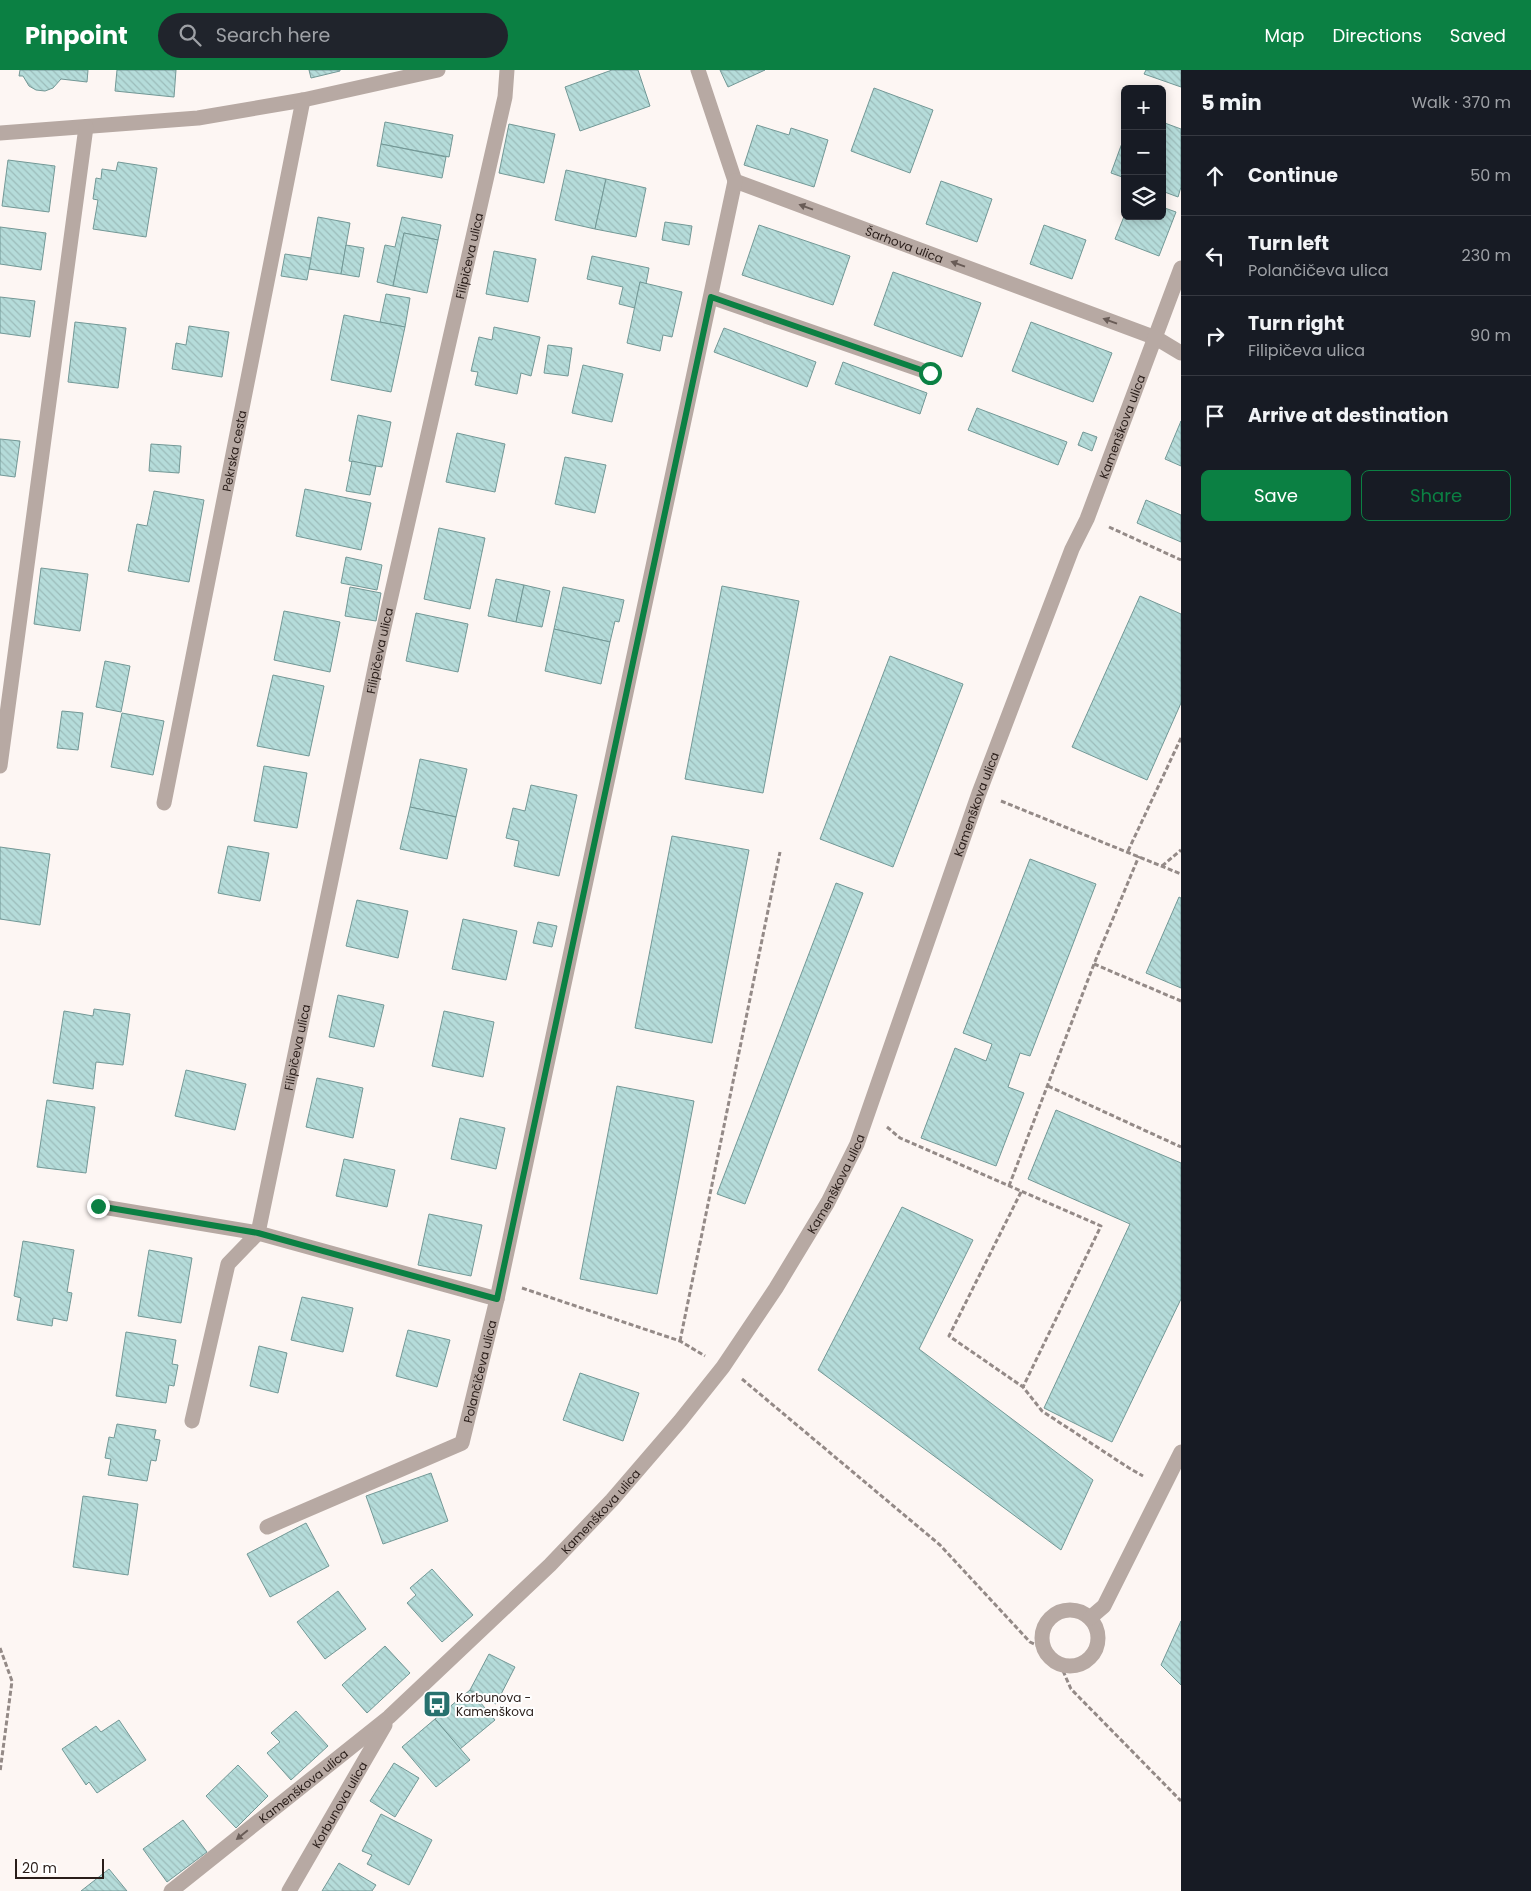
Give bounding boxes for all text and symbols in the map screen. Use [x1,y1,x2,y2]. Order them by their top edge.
search box [158,13,508,58]
text: Pinpoint [25,19,128,52]
icon: search [176,21,204,49]
text: Search here [216,22,330,49]
text: Map [1265,23,1304,48]
text: Directions [1332,23,1422,48]
text: Saved [1450,23,1506,48]
map controls [1121,85,1166,220]
button: + [1121,85,1166,130]
text: 5 min [1201,88,1262,117]
text: Walk · 370 m [1411,91,1511,114]
button: − [1121,130,1166,175]
icon: ahead [1201,162,1229,190]
text: Continue [1248,162,1338,189]
text: 50 m [1470,164,1511,187]
button: layers [1121,175,1166,220]
one-way arrow [798,203,813,211]
street label: Filipičeva ulica [451,211,487,300]
street label: Šarhova ulica [863,222,946,267]
text: Turn left [1248,230,1329,257]
icon: left [1201,242,1229,270]
text: 230 m [1462,244,1511,267]
text: Polančičeva ulica [1248,259,1388,282]
one-way arrow [950,260,965,268]
text: Turn right [1248,310,1344,337]
one-way arrow [1102,317,1117,325]
icon: right [1201,322,1229,350]
text: 90 m [1470,324,1511,347]
text: Filipičeva ulica [1248,339,1365,362]
route start [919,362,942,385]
street label: Kamenškova ulica [1094,372,1149,481]
icon: arrive [1201,402,1229,430]
text: Arrive at destination [1248,402,1449,429]
street label: Pekrska cesta [217,409,250,493]
button: Save [1201,470,1351,521]
button: Share [1361,470,1511,521]
street label: Filipičeva ulica [361,606,397,695]
street label: Kamenškova ulica [949,749,1002,859]
street label: Filipičeva ulica [279,1002,314,1092]
street label: Kamenškova ulica [803,1132,868,1236]
route end [87,1195,110,1218]
street label: Polančičeva ulica [459,1318,500,1425]
street label: Kamenškova ulica [557,1465,644,1557]
bus stop icon: Korbunova - Kamenškova [422,1689,452,1719]
place label: Korbunova - Kamenškova [456,1689,534,1720]
street label: Kamenškova ulica [255,1745,351,1827]
street label: Korbunova ulica [307,1758,371,1851]
one-way arrow [235,1829,248,1840]
scale bar [15,1856,104,1879]
text: 20 m [22,1858,57,1878]

